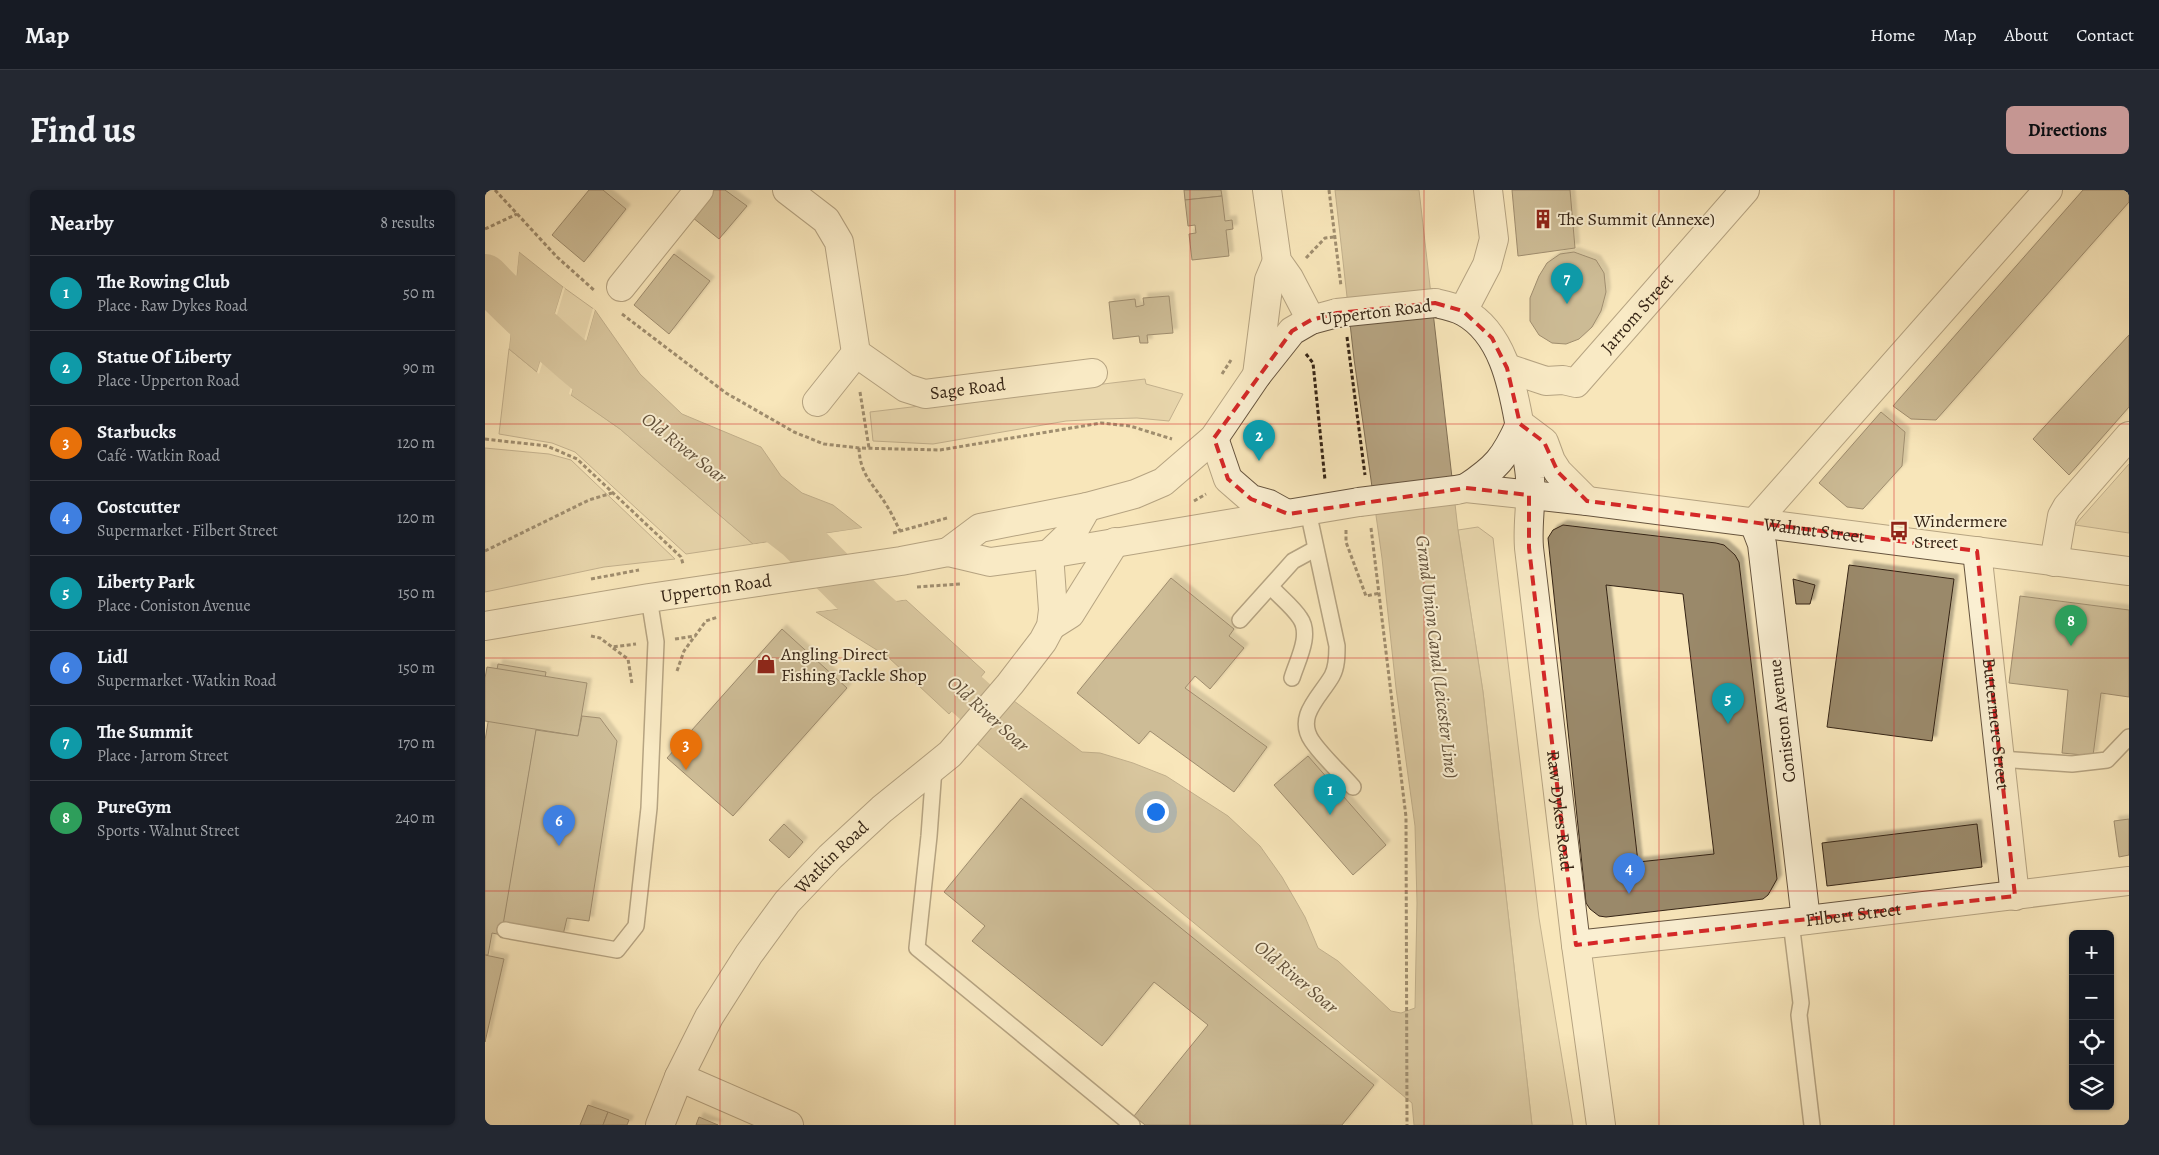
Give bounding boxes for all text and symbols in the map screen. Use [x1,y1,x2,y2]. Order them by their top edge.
text: Map [25,19,69,51]
text: Home [1870,23,1915,47]
text: Map [1943,23,1976,47]
text: About [2004,23,2048,47]
text: Contact [2076,23,2134,47]
text: Find us [30,106,136,154]
button: Directions [2006,106,2129,154]
place label: The Summit (Annexe) [1558,207,1715,231]
building icon: The Summit (Annexe) [1532,208,1554,230]
text: Nearby [50,209,113,237]
text: 8 results [380,212,435,234]
pin: 7 [1551,263,1583,304]
street label: Jarrom Street [1595,268,1679,359]
text: The Rowing Club [97,269,230,295]
text: 1 [63,282,69,304]
text: 50 m [403,282,435,304]
street label: Upperton Road [1319,293,1433,331]
text: Place · Raw Dykes Road [97,295,248,317]
text: Statue Of Liberty [97,344,231,370]
text: 2 [62,357,70,379]
text: 90 m [403,357,435,379]
text: Place · Upperton Road [97,370,240,392]
street label: Sage Road [929,372,1007,405]
water label: Old River Soar [636,406,733,491]
text: Starbucks [97,419,176,445]
pin: 2 [1243,420,1275,461]
text: 3 [63,432,69,454]
text: 120 m [397,432,435,454]
text: Café · Watkin Road [97,445,220,467]
text: Costcutter [97,494,180,520]
text: 4 [62,507,70,529]
text: 120 m [397,507,435,529]
place label: Windermere Street [1913,509,2007,554]
street label: Walnut Street [1761,512,1866,549]
text: Supermarket · Filbert Street [97,520,278,542]
bus stop icon: Windermere Street [1888,520,1910,542]
water label: Grand Union Canal (Leicester Line) [1409,534,1465,780]
street label: Upperton Road [659,568,773,608]
text: Liberty Park [97,569,195,595]
text: 5 [63,582,69,604]
text: 150 m [398,582,435,604]
text: Place · Coniston Avenue [97,595,251,617]
pin: 8 [2055,605,2087,646]
place label: Angling Direct Fishing Tackle Shop [780,642,927,687]
text: Lidl [97,644,128,670]
shop icon: Angling Direct Fishing Tackle Shop [755,653,777,675]
street label: Buttermere Street [1977,656,2015,791]
text: 6 [62,657,70,679]
text: 150 m [398,657,435,679]
street label: Coniston Avenue [1763,658,1801,784]
text: Supermarket · Watkin Road [97,670,276,692]
water label: Old River Soar [941,670,1036,759]
pin: 5 [1712,683,1744,724]
text: The Summit [97,719,193,745]
pin: 3 [670,729,702,770]
text: 7 [63,732,69,754]
text: 170 m [398,732,435,754]
text: Place · Jarrom Street [97,745,229,767]
street label: Raw Dykes Road [1541,749,1579,872]
pin: 1 [1314,774,1346,815]
text: PureGym [97,794,172,820]
your location [1143,799,1169,825]
pin: 6 [543,805,575,846]
text: 8 [62,807,70,829]
text: 240 m [395,807,435,829]
street label: Watkin Road [789,815,874,899]
text: Sports · Walnut Street [97,820,239,842]
pin: 4 [1613,853,1645,894]
street label: Filbert Street [1804,897,1903,932]
map controls [2069,930,2114,1110]
button: + [2069,930,2114,975]
water label: Old River Soar [1249,934,1344,1021]
button: − [2069,975,2114,1020]
button: locate [2069,1020,2114,1065]
button: layers [2069,1065,2114,1110]

